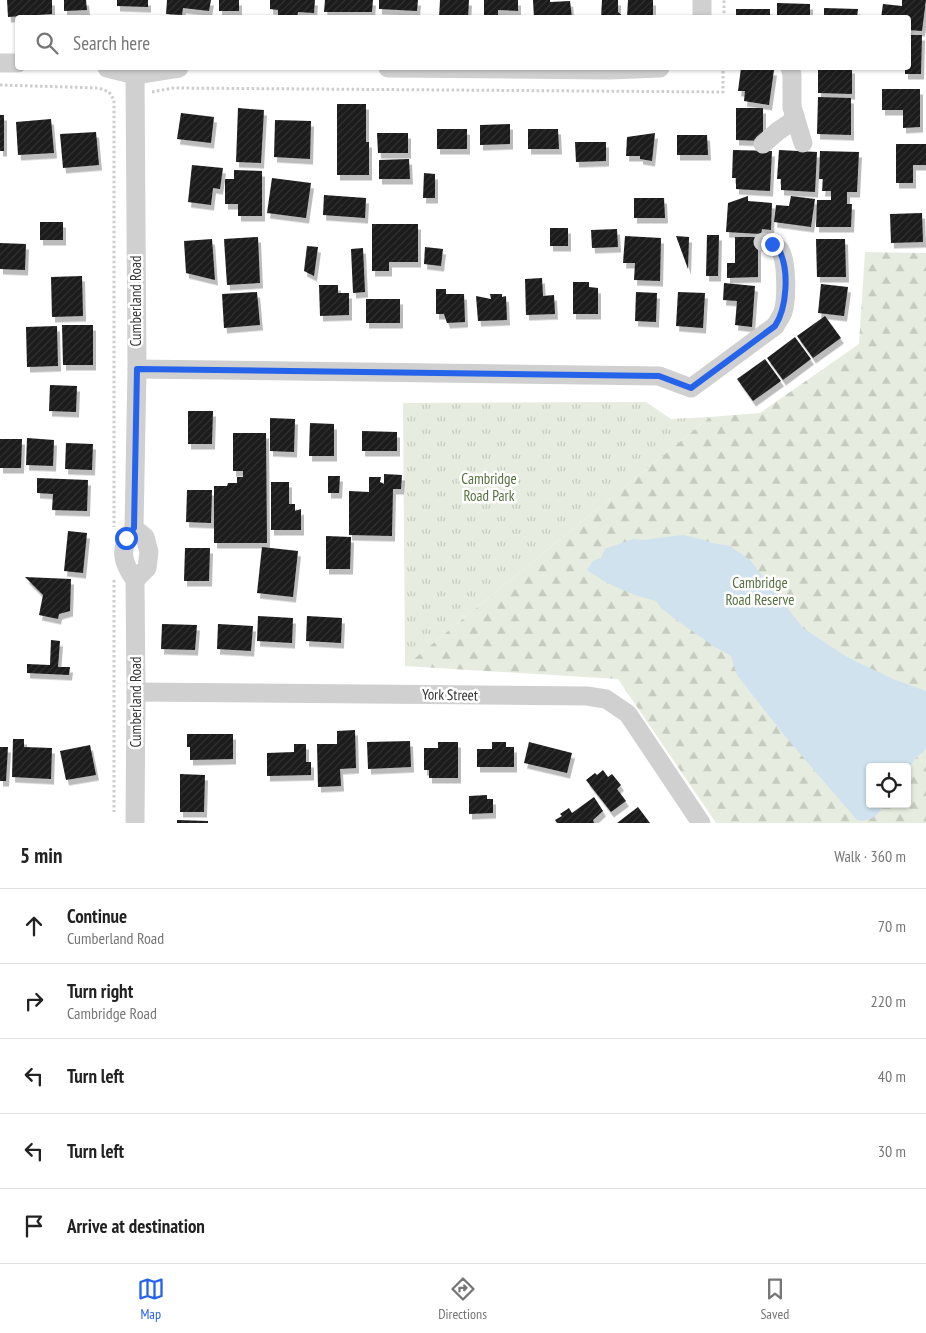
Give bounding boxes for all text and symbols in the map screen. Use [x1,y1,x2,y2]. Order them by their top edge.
search box [15,15,911,70]
icon: search [33,29,61,57]
text: Search here [73,31,150,55]
route end [761,233,784,256]
street label: Cumberland Road [126,255,145,347]
park label: Cambridge Road Park [461,469,517,505]
route start [115,527,138,550]
park label: Cambridge Road Reserve [726,573,794,609]
street label: Cumberland Road [126,656,145,748]
street label: York Street [422,685,478,704]
map controls [866,763,911,808]
button: locate [866,763,911,808]
text: 5 min [20,842,62,869]
text: Walk · 360 m [834,846,906,866]
text: Continue [67,904,127,928]
icon: ahead [20,912,48,940]
text: 70 m [878,916,906,936]
text: Cumberland Road [67,928,164,948]
text: Turn right [67,979,133,1003]
icon: right [20,987,48,1015]
text: 220 m [871,991,906,1011]
text: Cambridge Road [67,1003,157,1023]
icon: left [20,1062,48,1090]
text: Turn left [67,1064,124,1088]
text: 40 m [878,1066,906,1086]
icon: left [20,1137,48,1165]
text: Turn left [67,1139,124,1163]
text: 30 m [878,1141,906,1161]
icon: arrive [20,1212,48,1240]
text: Arrive at destination [67,1214,205,1238]
tab: Map [137,1275,165,1323]
tab: Directions [438,1275,487,1323]
tab: Saved [760,1275,789,1323]

